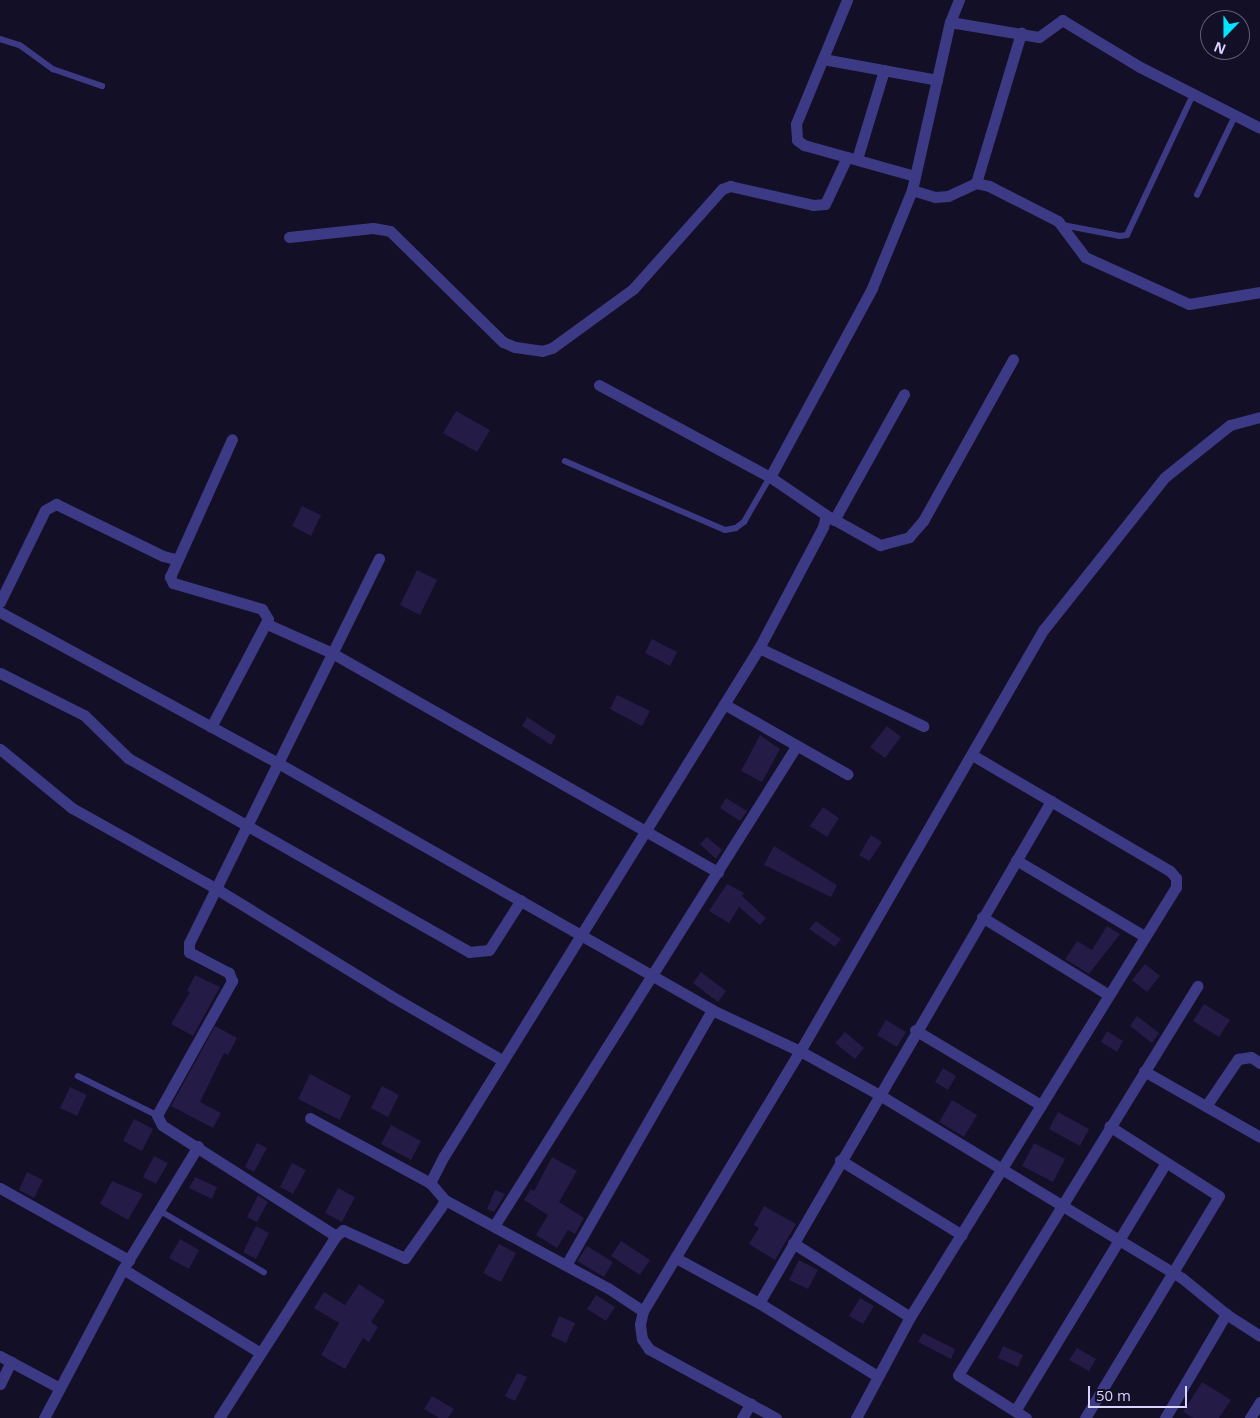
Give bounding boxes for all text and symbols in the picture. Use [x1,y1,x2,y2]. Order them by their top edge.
north arrow [1200,10,1250,60]
text: N [1211,38,1228,59]
scale bar [1090,1376,1189,1408]
text: 50 m [1096,1385,1131,1405]

